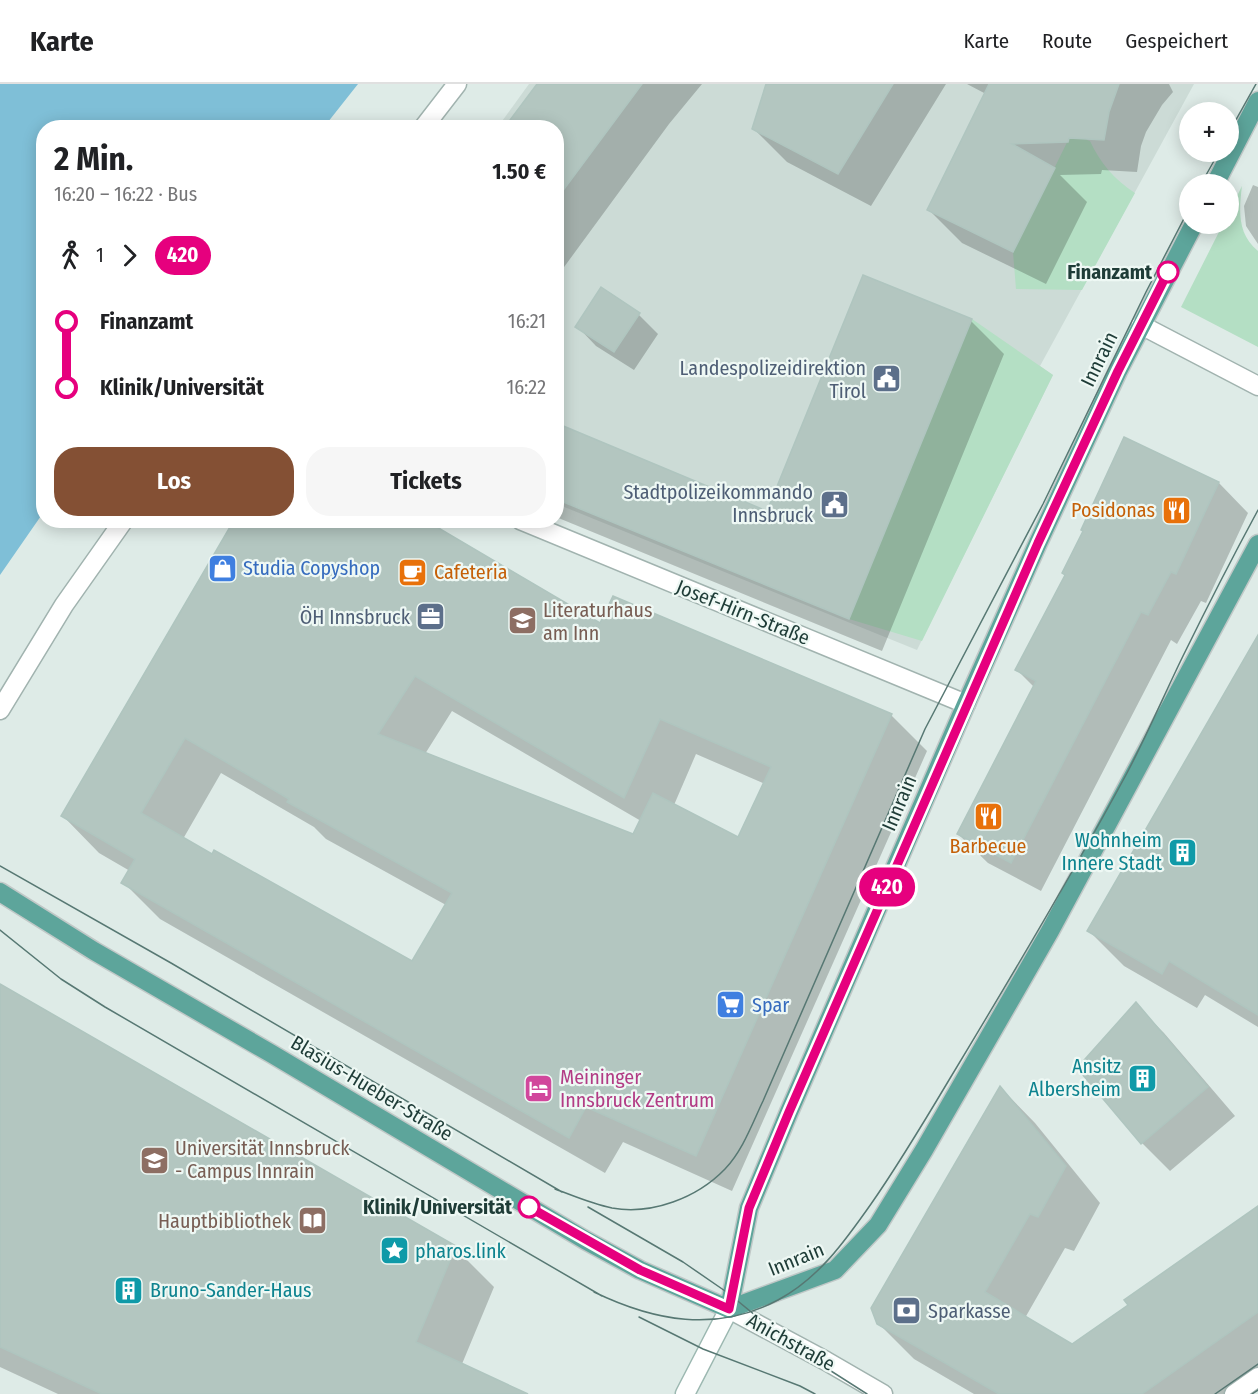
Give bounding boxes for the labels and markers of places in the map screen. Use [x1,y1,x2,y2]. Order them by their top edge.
place label: Finanzamt [1067,260,1153,284]
marker: Finanzamt [1157,261,1179,283]
place label: Landespolizeidirektion Tirol [680,356,866,403]
public building icon: Landespolizeidirektion Tirol [871,363,903,395]
place label: Stadtpolizeikommando Innsbruck [623,480,814,527]
public building icon: Stadtpolizeikommando Innsbruck [818,488,850,520]
restaurant icon: Posidonas [1160,494,1192,526]
place label: Posidonas [1071,498,1155,522]
shop icon: Studia Copyshop [206,552,238,584]
place label: Studia Copyshop [243,556,380,580]
cafe icon: Cafeteria [397,556,429,588]
place label: Cafeteria [434,560,508,584]
place label: Literaturhaus am Inn [543,598,653,645]
office icon: ÖH Innsbruck [415,601,447,633]
place label: ÖH Innsbruck [300,605,411,629]
school or university icon: Literaturhaus am Inn [506,605,538,637]
restaurant icon: Barbecue [972,800,1004,832]
place label: Wohnheim Innere Stadt [1061,828,1162,875]
place label: Barbecue [950,834,1026,858]
building icon: Wohnheim Innere Stadt [1167,836,1199,868]
supermarket icon: Spar [715,989,747,1021]
place label: Spar [752,993,789,1017]
place label: Ansitz Albersheim [1029,1054,1121,1101]
building icon: Ansitz Albersheim [1126,1062,1158,1094]
place label: Meininger Innsbruck Zentrum [560,1065,714,1112]
hotel icon: Meininger Innsbruck Zentrum [523,1072,555,1104]
place label: Universität Innsbruck - Campus Innrain [175,1136,350,1183]
school or university icon: Universität Innsbruck - Campus Innrain [138,1144,170,1176]
place label: Klinik/Universität [363,1195,513,1219]
marker: Klinik/Universität [518,1196,540,1218]
library icon: Hauptbibliothek [296,1205,328,1237]
place label: Hauptbibliothek [158,1209,292,1233]
place icon: pharos.link [378,1235,410,1267]
place label: pharos.link [415,1239,507,1263]
building icon: Bruno-Sander-Haus [113,1274,145,1306]
place label: Bruno-Sander-Haus [150,1278,312,1302]
bank icon: Sparkasse [891,1295,923,1327]
place label: Sparkasse [928,1299,1011,1323]

